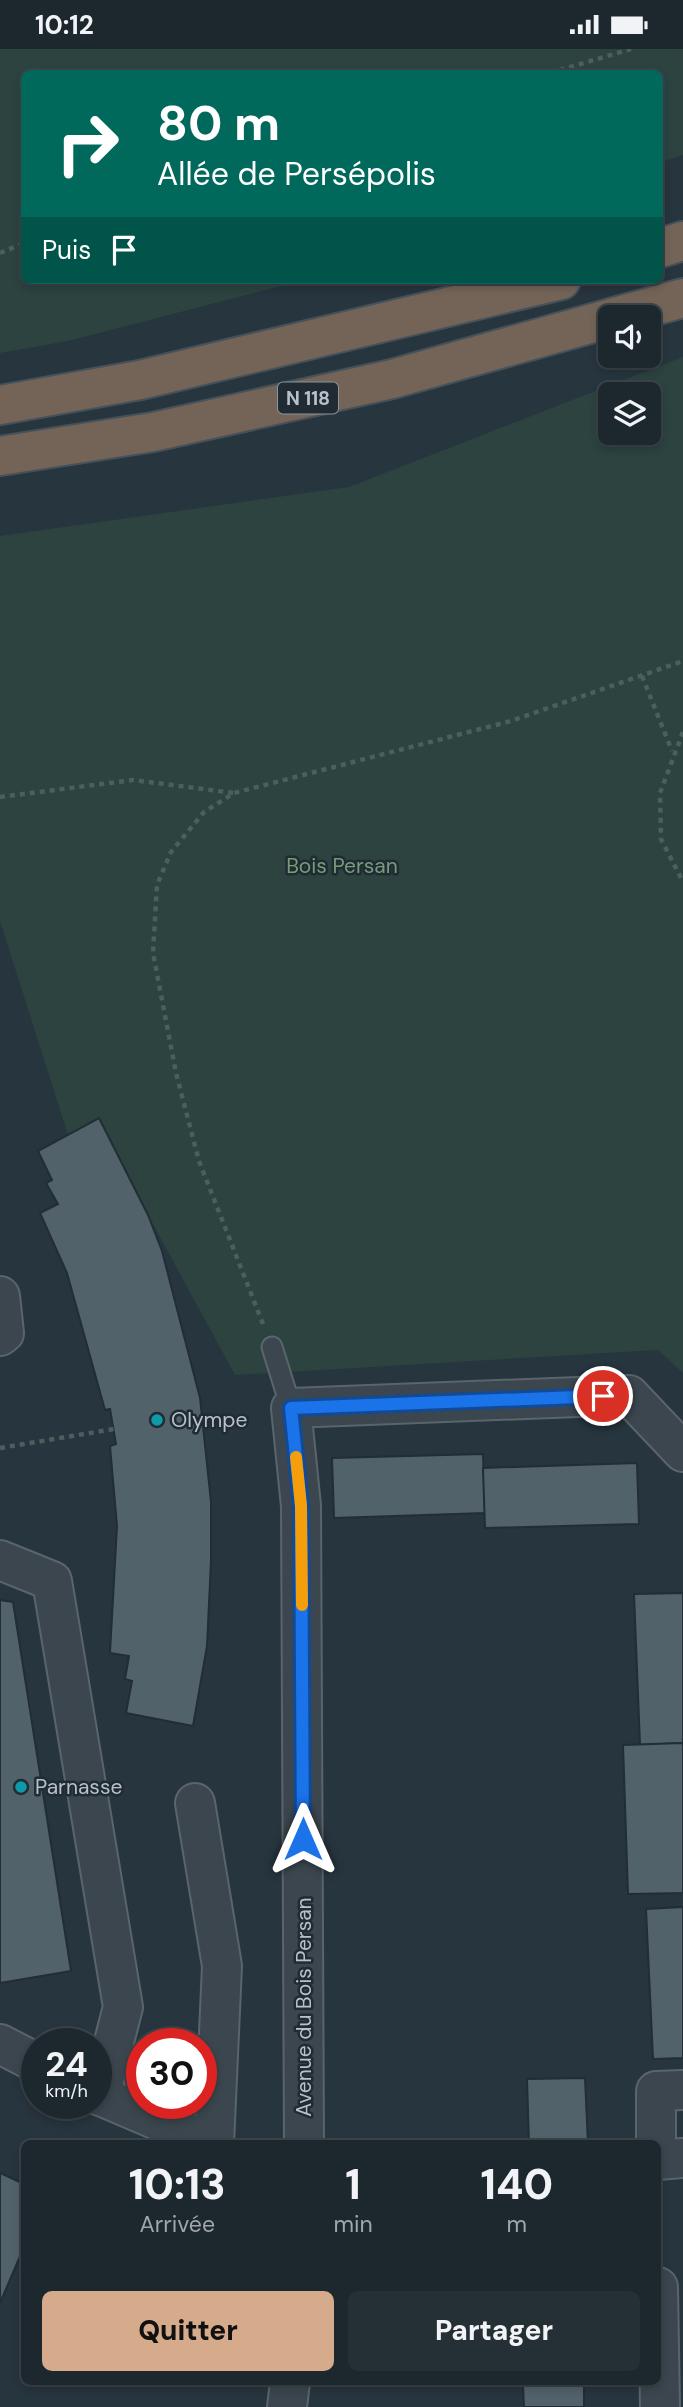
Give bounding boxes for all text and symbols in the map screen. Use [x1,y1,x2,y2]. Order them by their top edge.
text: 10:12 [35,8,94,42]
text: 80 m [157,91,280,155]
icon: right [42,98,133,189]
text: Allée de Persépolis [157,153,436,195]
icon: arrive [105,231,143,269]
text: Puis [42,233,91,267]
map controls [598,305,661,445]
button: sound [598,305,661,368]
button: layers [598,382,661,445]
road number: N 118 [278,383,338,413]
park label: Bois Persan [286,852,398,880]
pin [573,1366,633,1426]
icon: arrive [584,1377,622,1415]
place label: Olympe [171,1406,247,1434]
marker: Olympe [149,1412,165,1428]
place label: Parnasse [35,1773,122,1801]
marker: Parnasse [13,1779,29,1795]
position arrow [266,1802,340,1876]
street label: Avenue du Bois Persan [290,1897,318,2117]
speed limit sign: 30 [126,2028,217,2119]
text: 24 [45,2041,88,2087]
text: km/h [45,2079,88,2103]
text: 10:13 [129,2157,226,2212]
text: 1 [345,2157,361,2212]
text: 140 [481,2157,553,2212]
text: Arrivée [140,2209,215,2239]
text: min [334,2209,373,2239]
text: m [507,2209,527,2239]
button: Quitter [42,2291,334,2371]
button: Partager [348,2291,640,2371]

